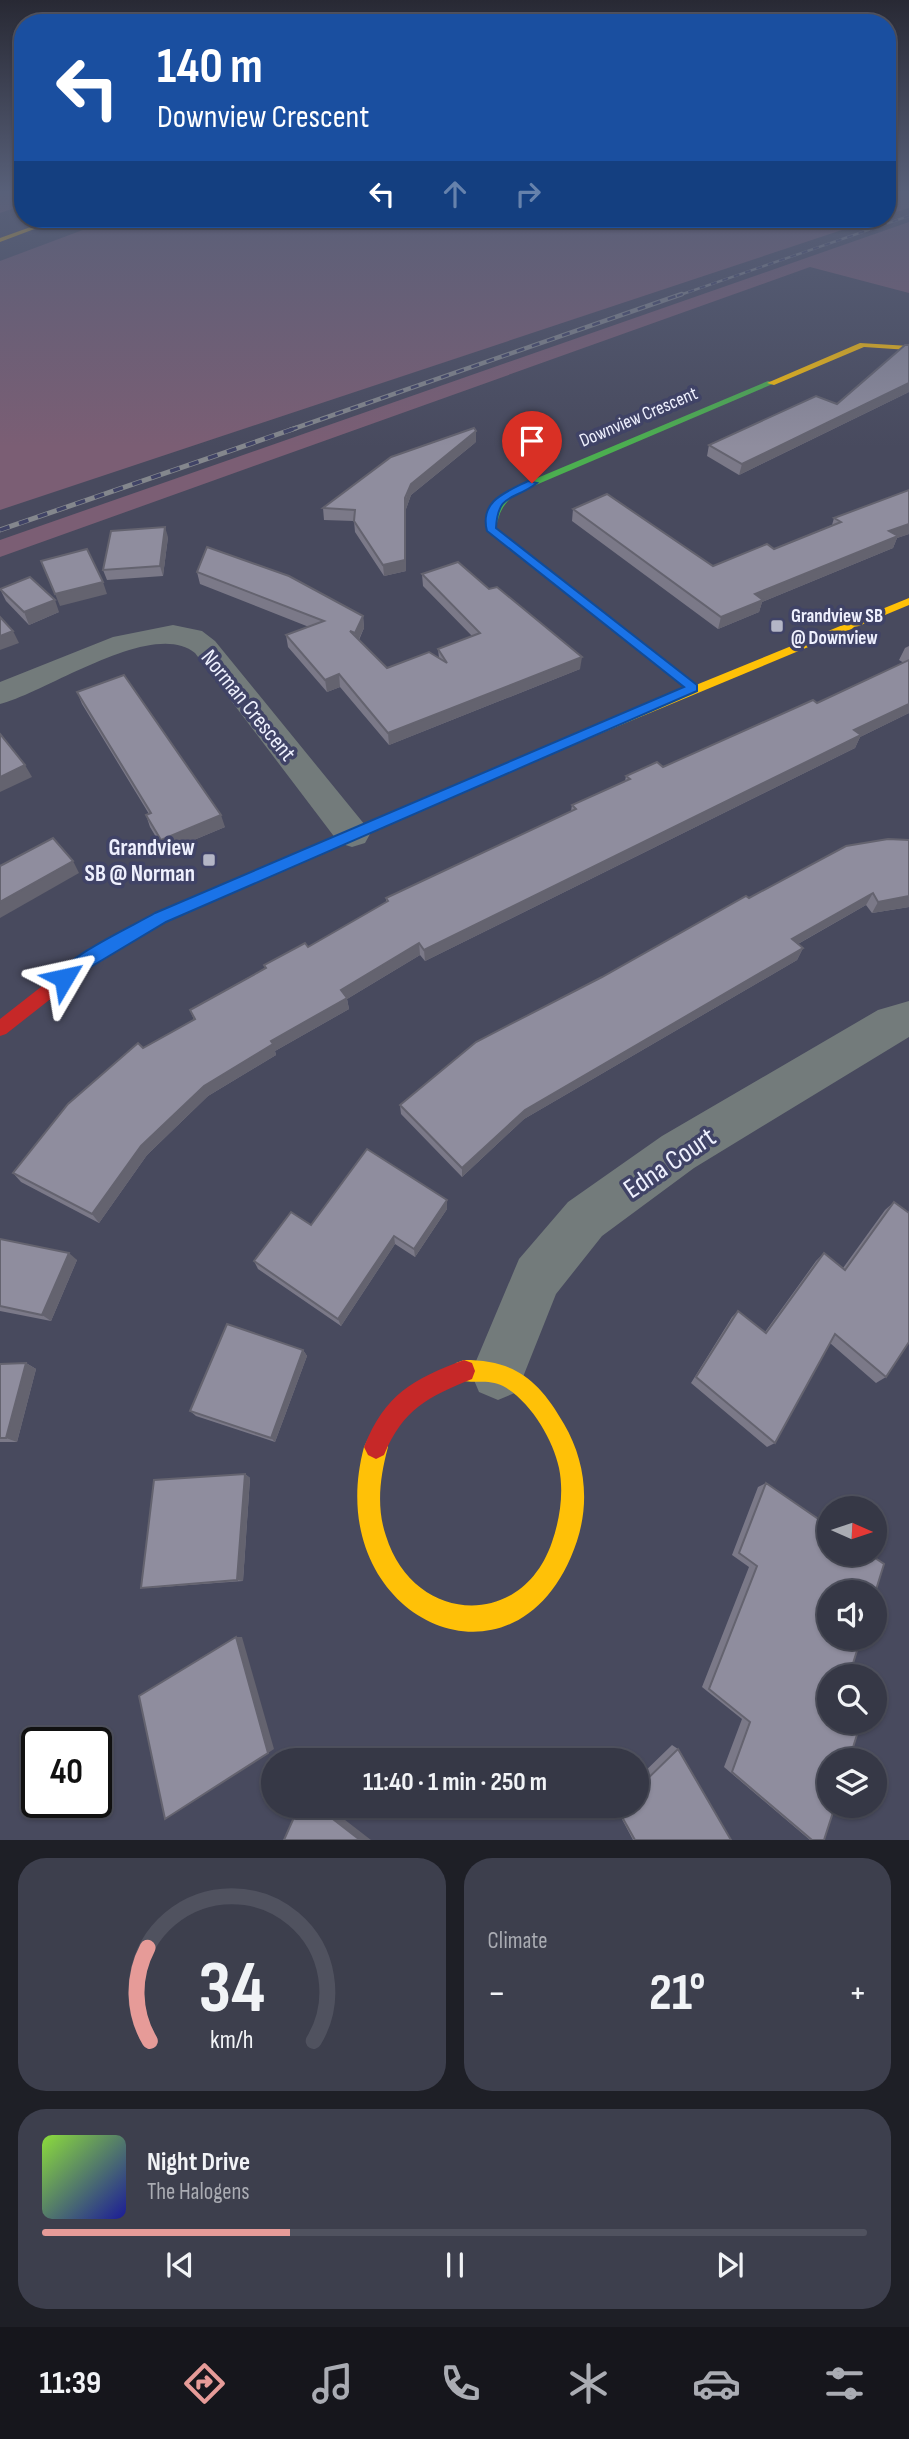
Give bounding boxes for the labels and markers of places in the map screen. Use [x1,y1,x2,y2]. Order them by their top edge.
pin [502,411,562,483]
place label: Grandview SB @ Downview [791,605,883,650]
marker: Grandview SB @ Downview [769,618,785,634]
place label: Grandview SB @ Norman [85,834,195,888]
marker: Grandview SB @ Norman [201,852,217,868]

